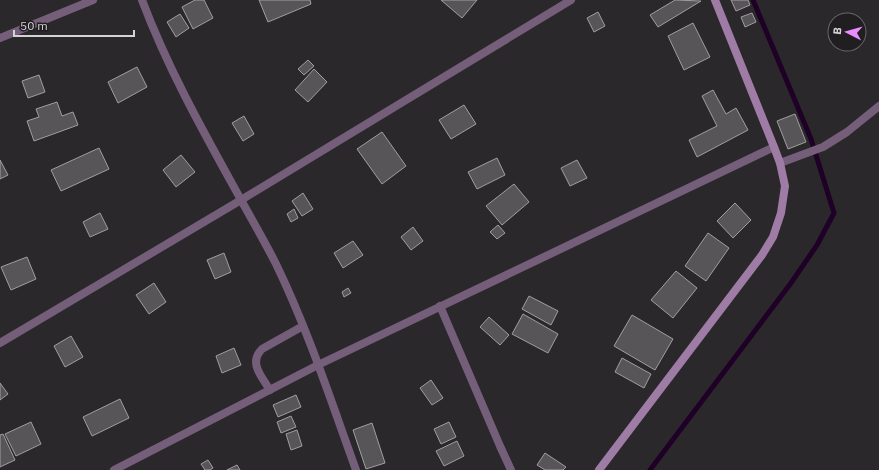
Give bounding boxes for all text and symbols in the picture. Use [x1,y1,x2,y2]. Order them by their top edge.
scale bar [14,12,134,38]
north arrow [827,12,867,52]
text: 50 m [20,18,48,33]
text: B [830,27,844,35]

